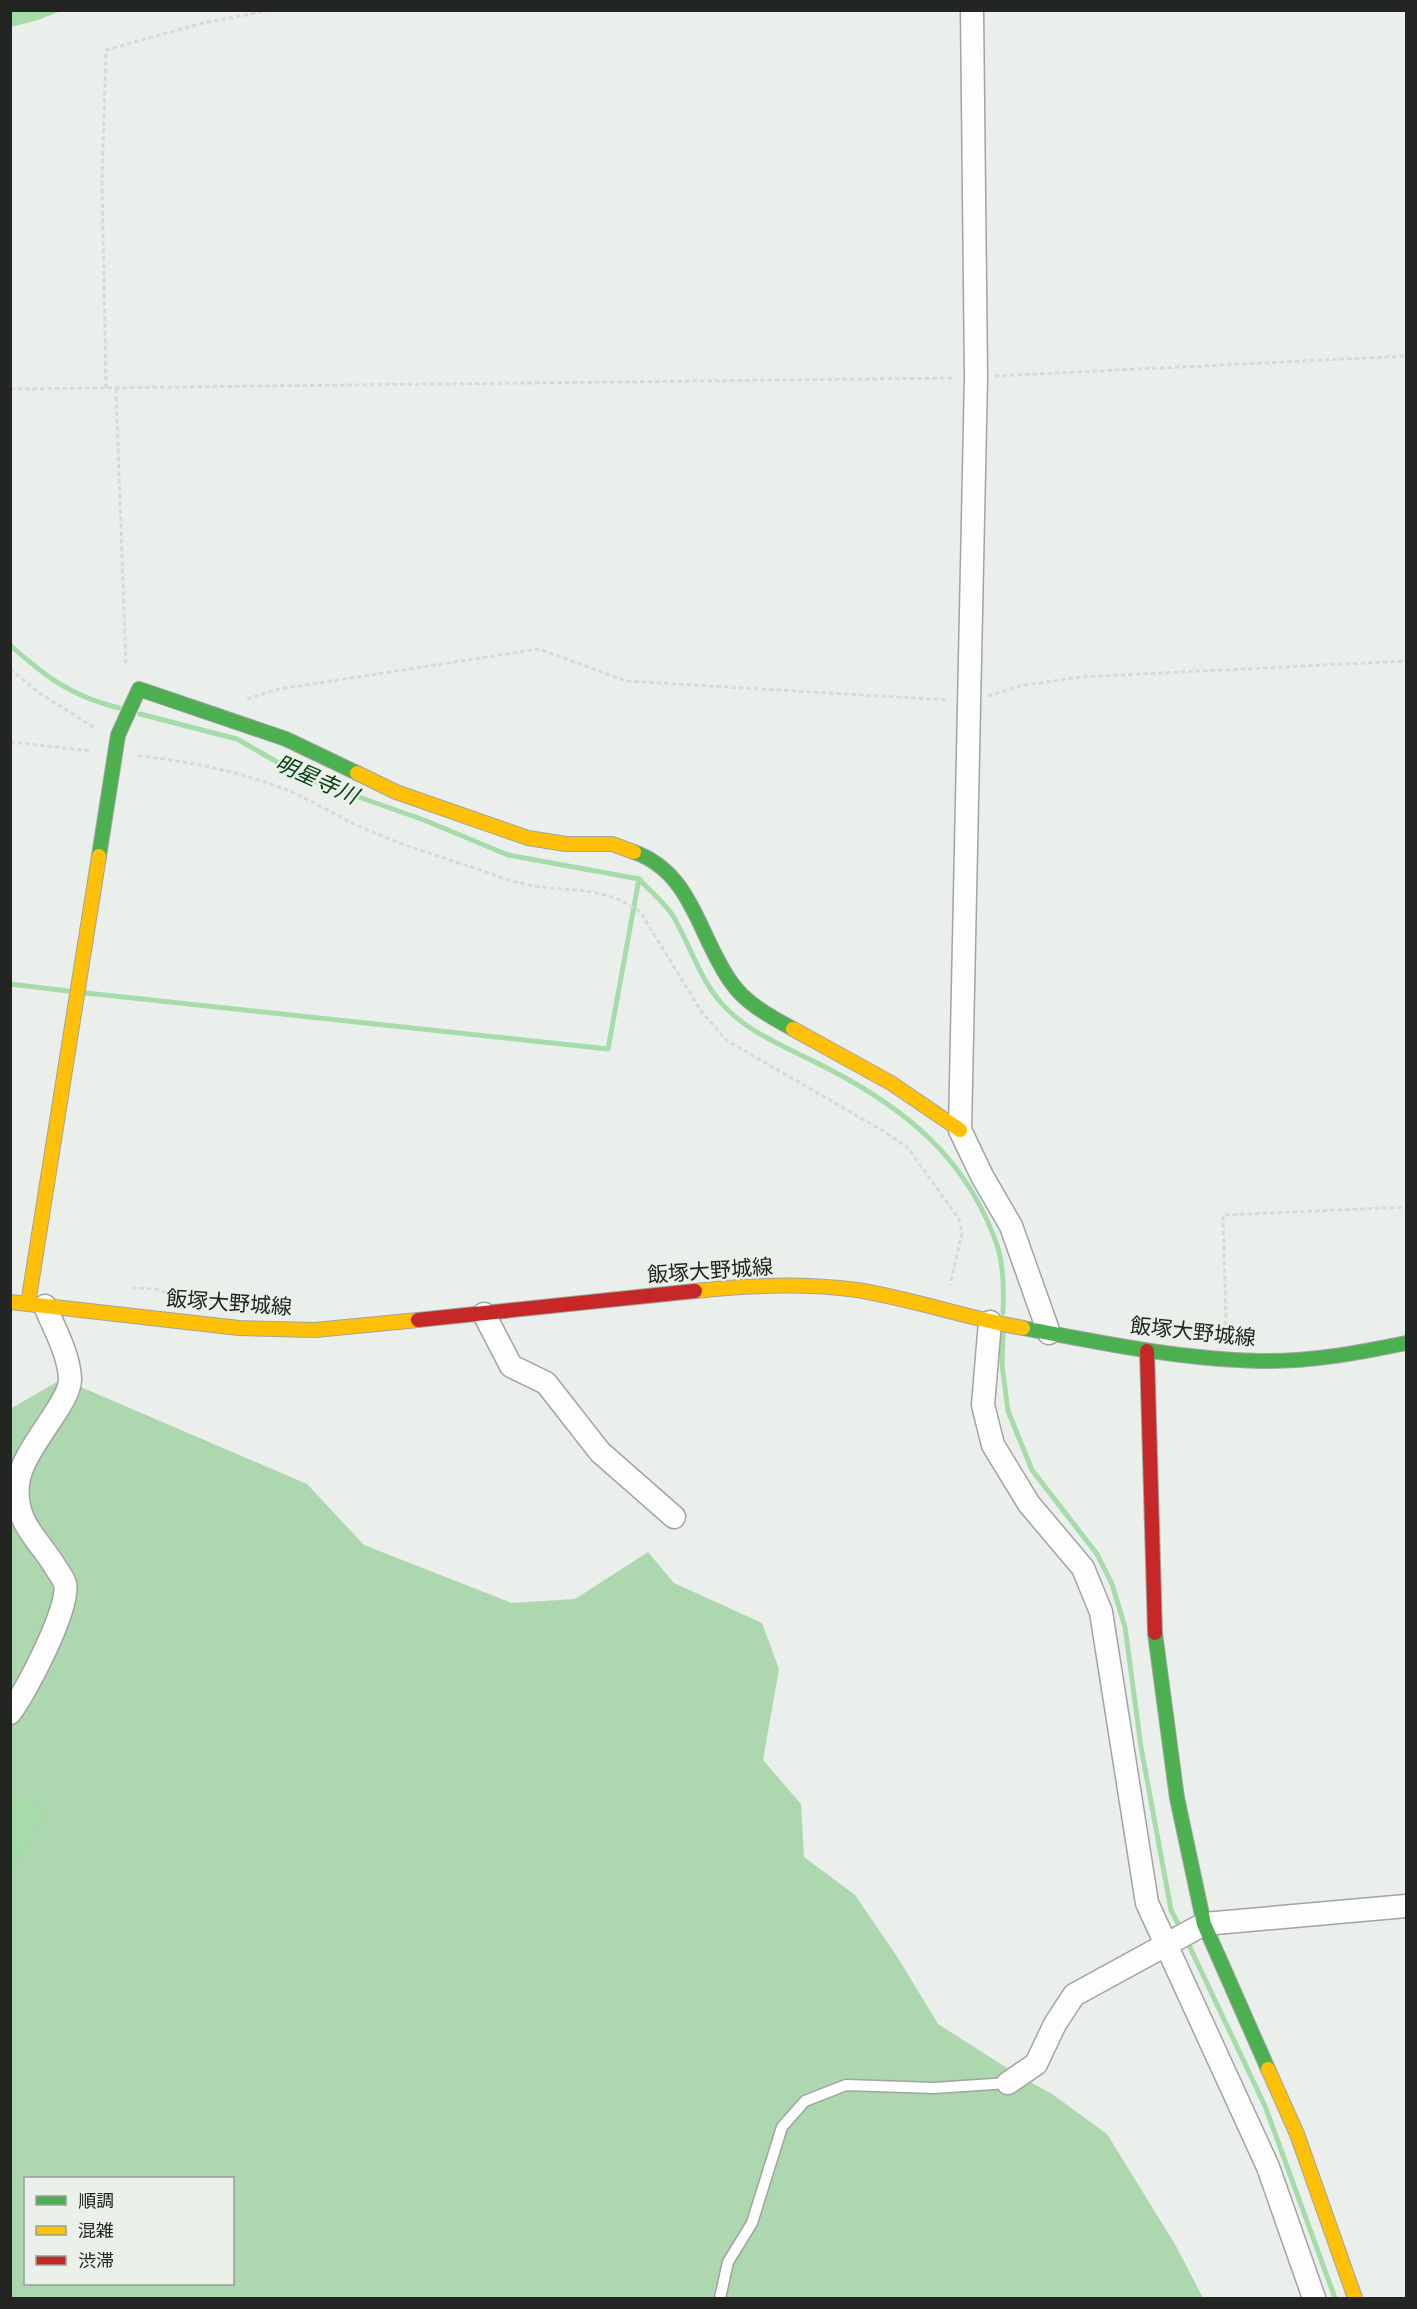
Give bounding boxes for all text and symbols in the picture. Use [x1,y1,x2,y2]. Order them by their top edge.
water label: 明星寺川 [271,747,365,810]
street label: 飯塚大野城線 [646,1252,774,1288]
street label: 飯塚大野城線 [165,1284,293,1320]
street label: 飯塚大野城線 [1129,1310,1257,1352]
legend [24,2177,234,2285]
text: 順調 [78,2189,114,2212]
text: 混雑 [78,2219,114,2242]
text: 渋滞 [78,2249,114,2272]

